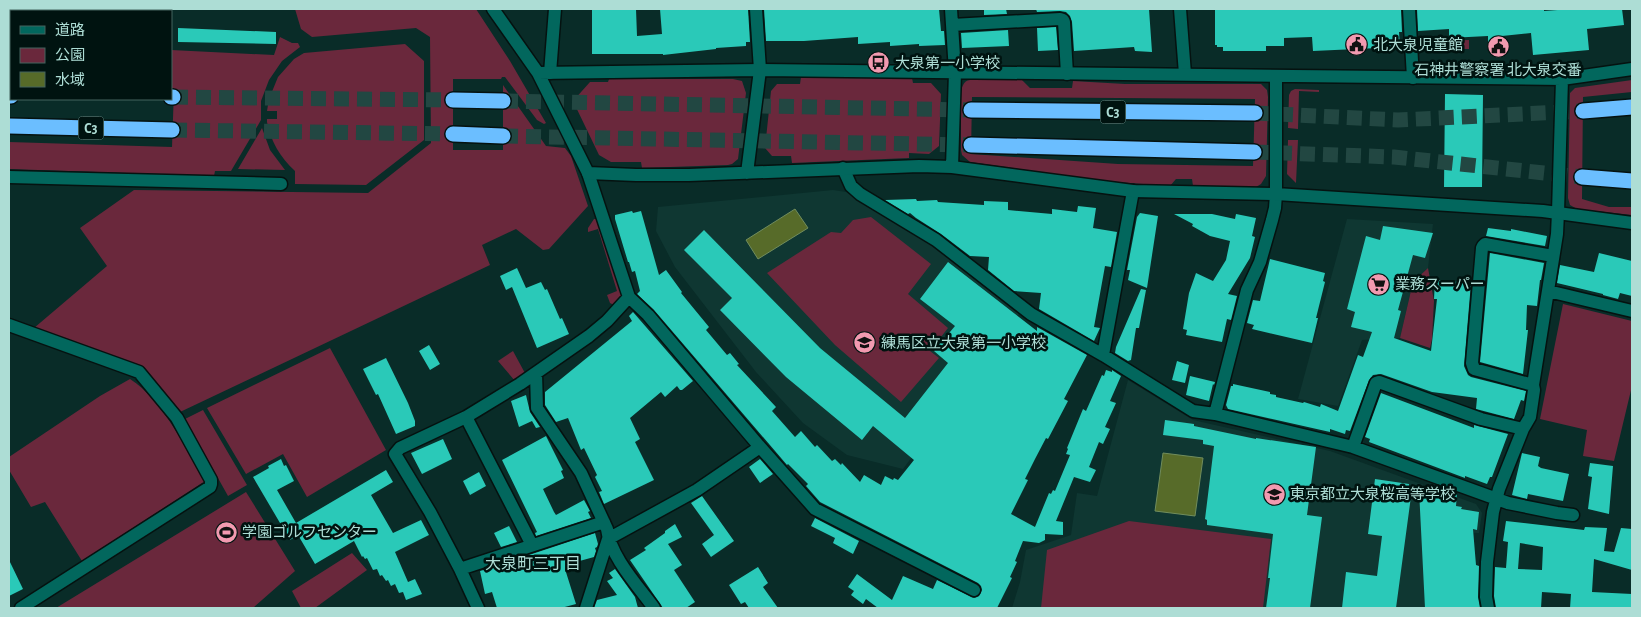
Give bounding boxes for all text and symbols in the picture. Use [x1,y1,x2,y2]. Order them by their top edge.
legend [10,10,172,100]
text: 道路 [55,22,85,38]
public building icon: 北大泉児童館 [1345,33,1369,57]
public building icon: 石神井警察署 北大泉交番 [1486,35,1510,59]
place label: 北大泉児童館 [1373,36,1463,53]
text: 公園 [55,47,85,63]
bus stop icon: 大泉第一小学校 [867,51,891,75]
place label: 大泉第一小学校 [895,55,1000,71]
place label: 石神井警察署 北大泉交番 [1414,61,1582,78]
text: 水域 [55,72,85,88]
road number: C3 [1100,100,1126,124]
road number: C3 [78,116,104,140]
supermarket icon: 業務スーパー [1367,272,1391,296]
place label: 業務スーパー [1395,276,1485,292]
school or university icon: 練馬区立大泉第一小学校 [853,331,877,355]
place label: 練馬区立大泉第一小学校 [881,335,1046,351]
school or university icon: 東京都立大泉桜高等学校 [1262,482,1286,506]
place label: 東京都立大泉桜高等学校 [1290,486,1455,502]
sports icon: 学園ゴルフセンター [214,520,238,544]
place label: 学園ゴルフセンター [242,524,377,540]
district label: 大泉町三丁目 [485,555,581,572]

